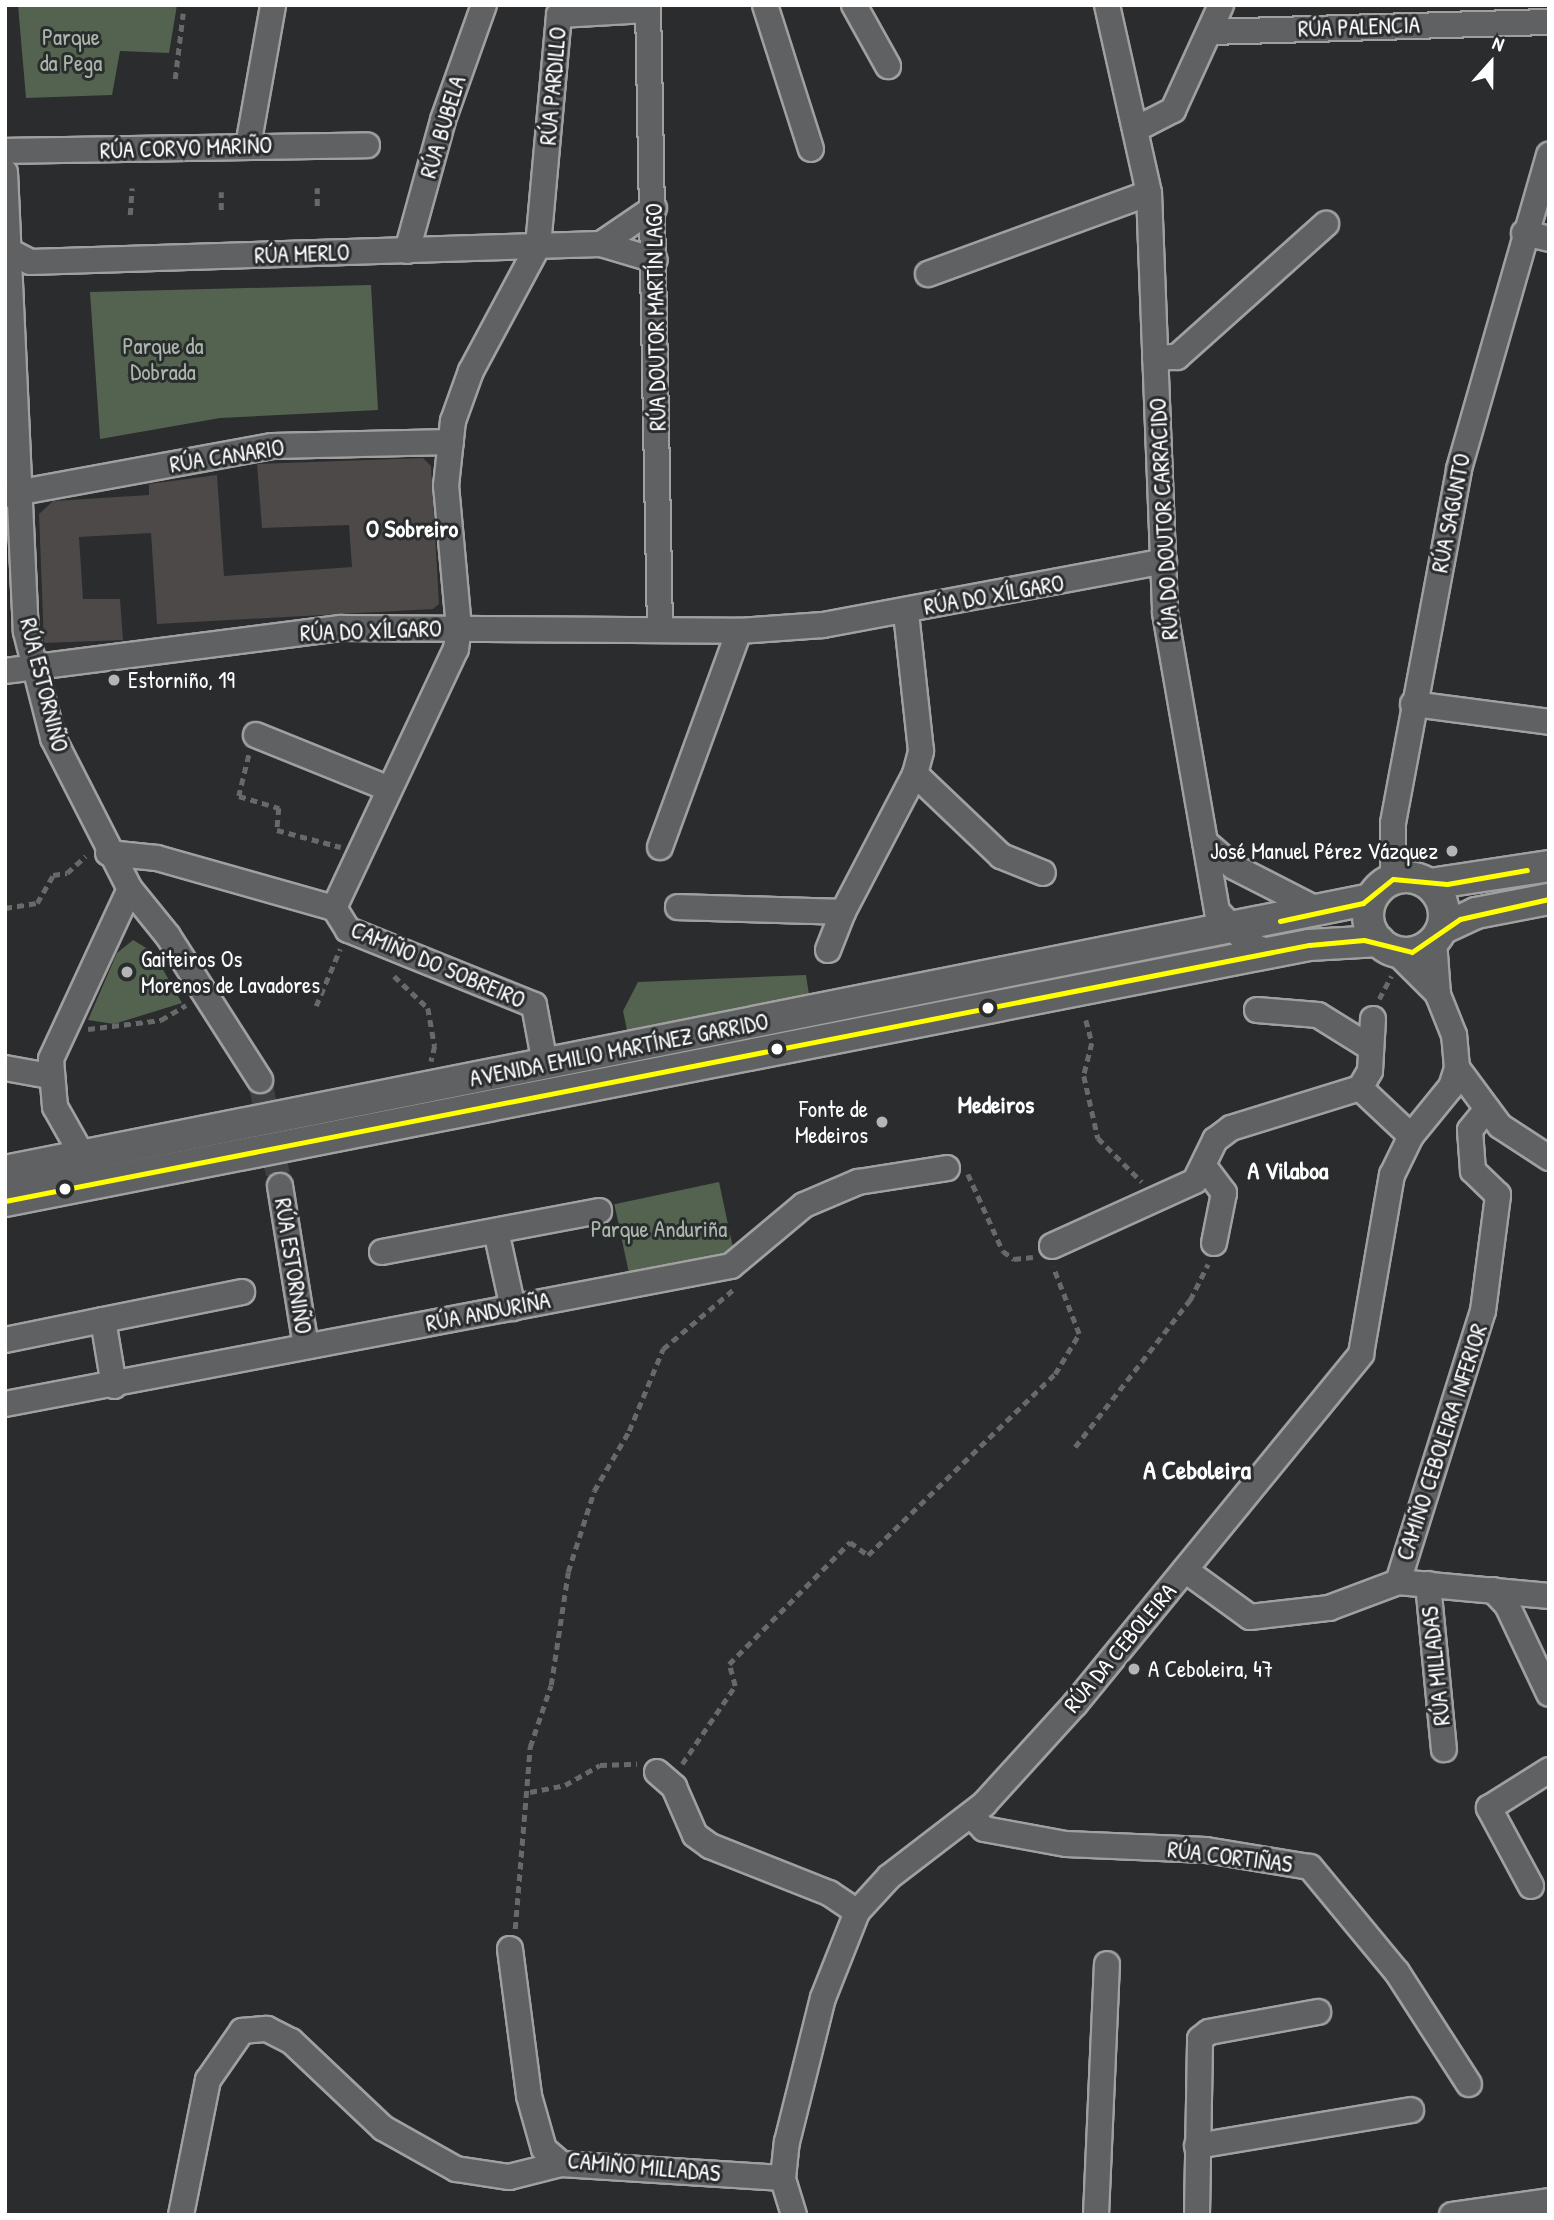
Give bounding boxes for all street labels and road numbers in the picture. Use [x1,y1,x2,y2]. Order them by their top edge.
street label: RÚA PALENCIA [1298,11,1420,43]
street label: RÚA PARDILLO [534,26,572,146]
street label: RÚA BUBELA [414,73,472,181]
street label: RÚA CORVO MARIÑO [99,131,273,165]
street label: RÚA DOUTOR MARTÍN LAGO [640,203,672,431]
street label: RÚA MERLO [254,239,350,269]
street label: RÚA DO DOUTOR CARRACIDO [1144,397,1184,641]
street label: RÚA CANARIO [168,433,286,479]
street label: RÚA SAGUNTO [1426,451,1476,575]
street label: RÚA DO XÍLGARO [922,569,1066,621]
street label: RÚA ESTORNIÑO [14,615,74,755]
street label: RÚA DO XÍLGARO [300,615,442,647]
street label: CAMIÑO DO SOBREIRO [347,916,529,1014]
street label: AVENIDA EMILIO MARTÍNEZ GARRIDO [467,1007,771,1093]
street label: RÚA ESTORNIÑO [269,1196,317,1336]
street label: RÚA ANDURIÑA [424,1286,552,1338]
street label: CAMIÑO CEBOLEIRA INFERIOR [1391,1320,1493,1564]
street label: RÚA DA CEBOLEIRA [1058,1578,1182,1718]
street label: RÚA MILLADAS [1416,1605,1456,1727]
street label: RÚA CORTIÑAS [1166,1836,1294,1878]
street label: CAMIÑO MILLADAS [566,2147,722,2187]

